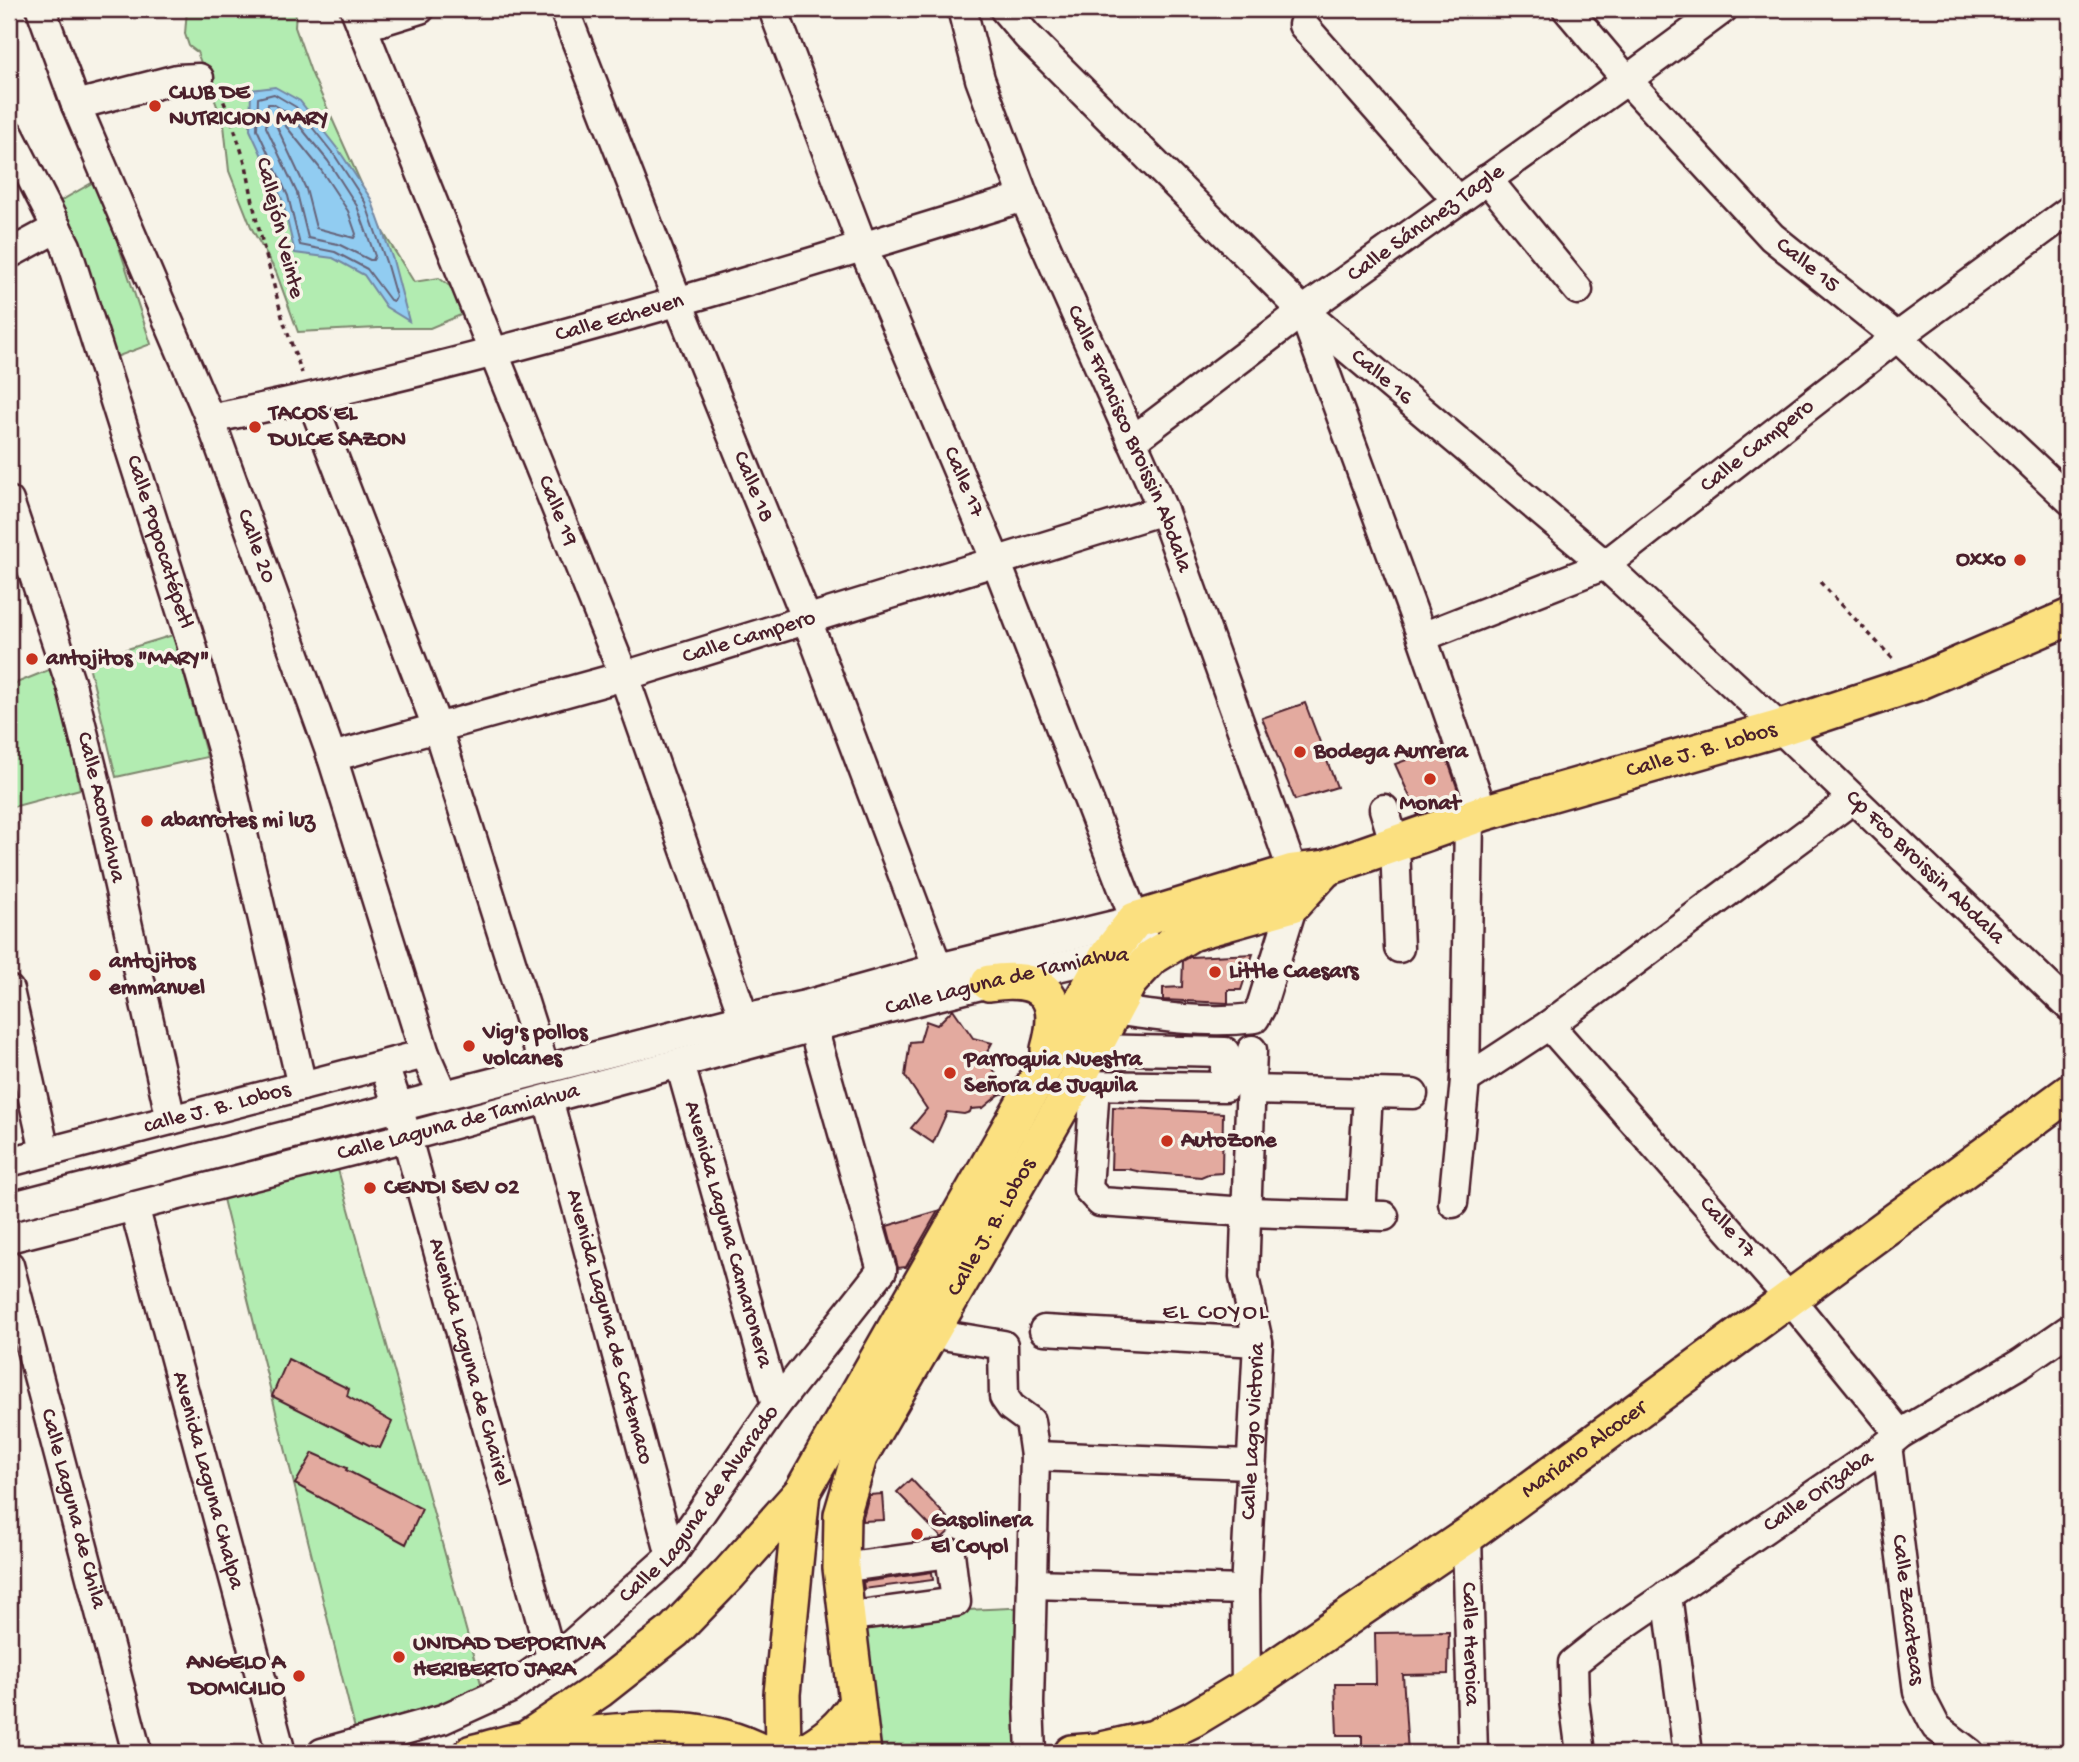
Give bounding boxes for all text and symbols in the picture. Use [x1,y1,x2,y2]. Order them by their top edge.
place label: CLUB DE NUTRICION MARY [169,80,329,133]
marker: CLUB DE NUTRICION MARY [147,98,163,114]
street label: Callejón Veinte [248,155,310,302]
street label: Calle Sánchez Tagle [1342,157,1511,288]
street label: Calle 15 [1770,232,1845,299]
street label: Calle Echeven [552,287,687,349]
street label: Calle Francisco Broissin Abdala [1060,301,1198,577]
street label: Calle 16 [1345,343,1419,412]
street label: Calle Campero [1695,393,1820,499]
place label: TACOS EL DULCE SAZON [267,401,406,454]
marker: TACOS EL DULCE SAZON [247,419,263,435]
street label: Calle 17 [936,443,990,522]
street label: Calle 18 [726,447,780,527]
street label: Calle Popocatépetl [119,452,199,632]
street label: Calle 19 [531,472,584,550]
street label: Calle 20 [230,506,282,587]
place label: Oxxo [1956,547,2006,574]
marker: Oxxo [2012,552,2028,568]
street label: Calle Campero [679,604,819,671]
place label: antojitos "MARY" [45,646,209,673]
marker: antojitos "MARY" [24,651,40,667]
street label: Calle J. B. Lobos [1623,716,1780,785]
street label: Calle Aconcahua [70,729,132,886]
place label: Bodega Aurrera [1313,739,1469,766]
marker: Bodega Aurrera [1292,744,1308,760]
marker: Monat [1422,771,1438,787]
street label: Cp Fco Broissin Abdala [1839,784,2011,951]
place label: Monat [1400,791,1463,818]
place label: abarrotes mi luz [160,808,317,835]
marker: abarrotes mi luz [139,813,155,829]
street label: Calle Laguna de Tamiahua [882,941,1131,1022]
place label: antojitos emmanuel [108,949,205,1002]
place label: Little Caesars [1229,959,1360,986]
marker: Little Caesars [1207,964,1223,980]
marker: antojitos emmanuel [87,967,103,983]
place label: Vig's pollos volcanes [482,1020,589,1073]
marker: Vig's pollos volcanes [461,1038,477,1054]
place label: Parroquia Nuestra Señora de Juquila [962,1047,1143,1100]
marker: Parroquia Nuestra Señora de Juquila [942,1065,958,1081]
street label: calle J. B. Lobos [141,1076,294,1140]
street label: Calle Laguna de Tamiahua [334,1077,584,1168]
street label: Avenida Laguna Camaronera [678,1098,779,1372]
place label: AutoZone [1180,1128,1277,1155]
marker: AutoZone [1159,1133,1175,1149]
street label: Calle J. B. Lobos [941,1153,1042,1301]
place label: CENDI SEV 02 [384,1175,520,1202]
marker: CENDI SEV 02 [362,1180,378,1196]
street label: Avenida Laguna de Catemaco [559,1186,659,1467]
street label: Calle 17 [1693,1191,1763,1265]
street label: Avenida Laguna de Chairel [422,1235,516,1489]
district label: EL COYOL [1162,1299,1270,1328]
street label: Calle Lago Victoria [1235,1341,1272,1520]
street label: Avenida Laguna Chalpa [166,1368,250,1593]
street label: Mariano Alcocer [1516,1393,1654,1505]
street label: Calle Laguna de Alvarado [613,1400,785,1609]
street label: Calle Laguna de Chila [34,1406,112,1613]
street label: Calle Orizaba [1758,1444,1880,1539]
place label: Gasolinera El Coyol [931,1508,1034,1561]
marker: Gasolinera El Coyol [909,1526,925,1542]
street label: Calle Zacatecas [1885,1533,1931,1687]
street label: Calle Heroica [1455,1582,1485,1707]
place label: UNIDAD DEPORTIVA HERIBERTO JARA [413,1631,606,1684]
marker: UNIDAD DEPORTIVA HERIBERTO JARA [391,1649,407,1665]
place label: ANGELO A DOMICILIO [185,1650,286,1703]
marker: ANGELO A DOMICILIO [291,1668,307,1684]

